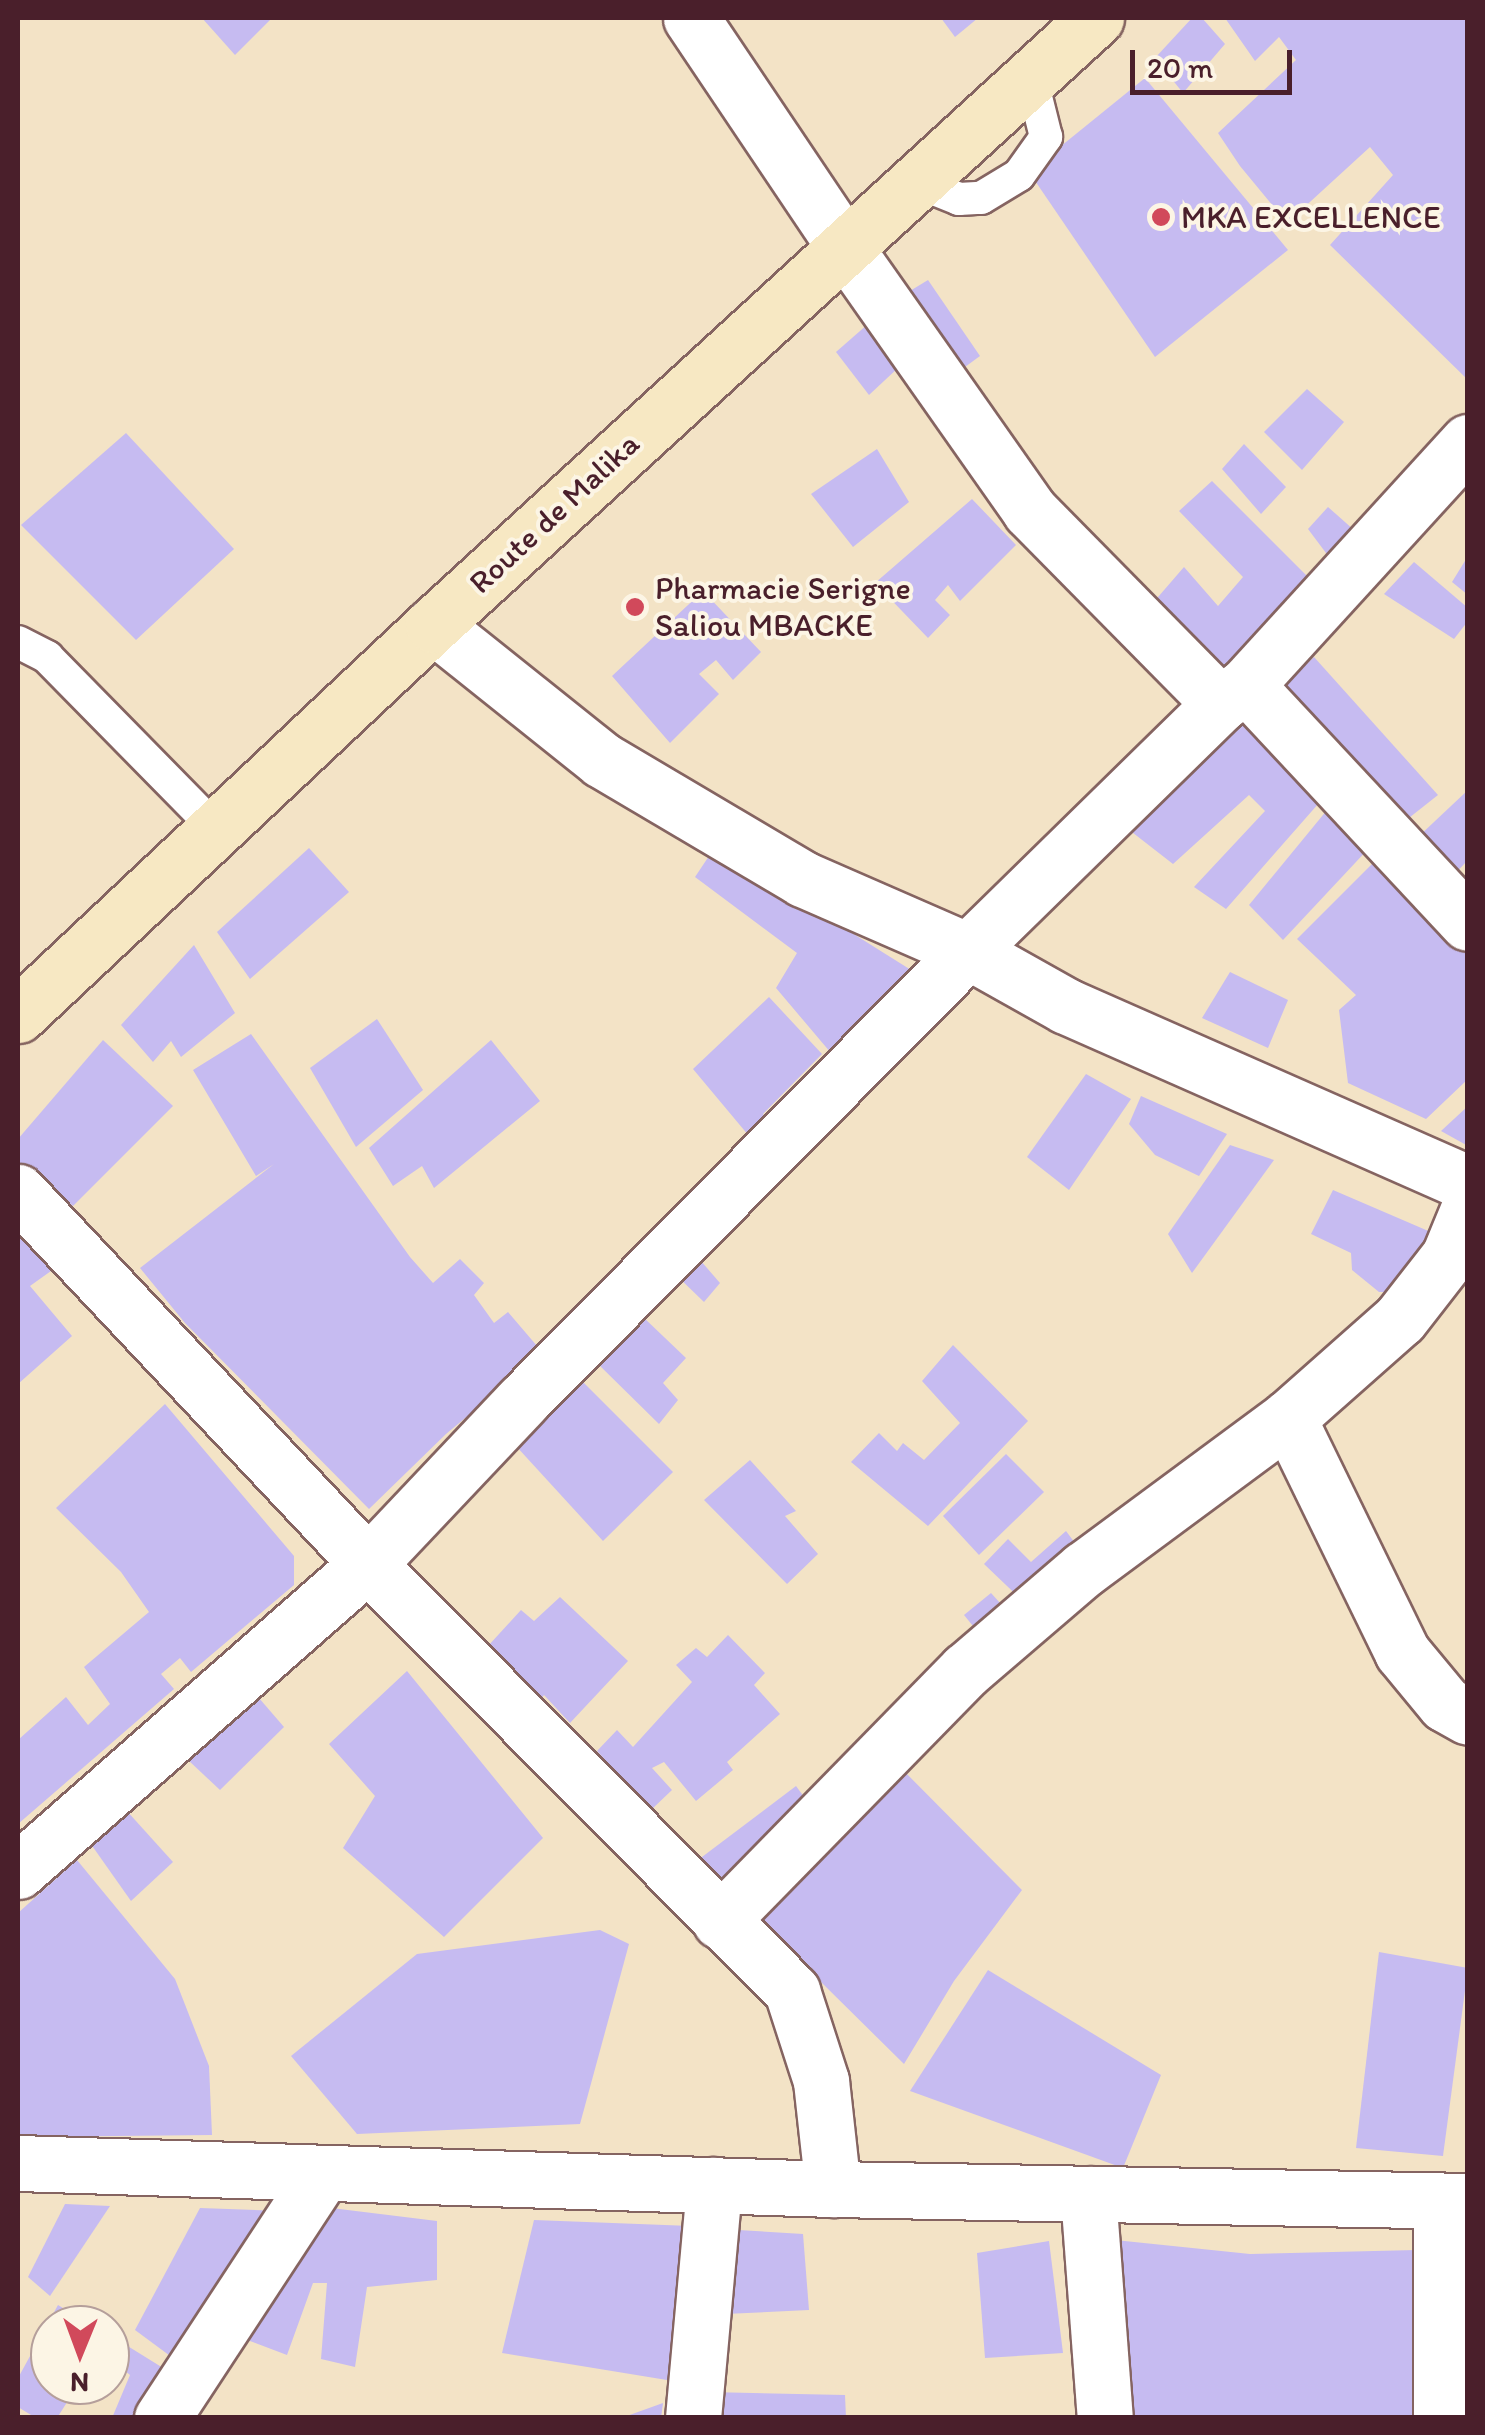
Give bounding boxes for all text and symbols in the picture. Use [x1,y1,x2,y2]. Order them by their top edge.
scale bar [1135,30,1298,92]
text: 20 m [1147,49,1213,86]
place label: MKA EXCELLENCE [1181,198,1440,236]
marker: MKA EXCELLENCE [1150,206,1172,228]
street label: Route de Malika [461,424,647,602]
place label: Pharmacie Serigne Saliou MBACKE [655,570,911,645]
marker: Pharmacie Serigne Saliou MBACKE [624,596,646,618]
north arrow [30,2305,130,2405]
text: N [70,2366,89,2400]

